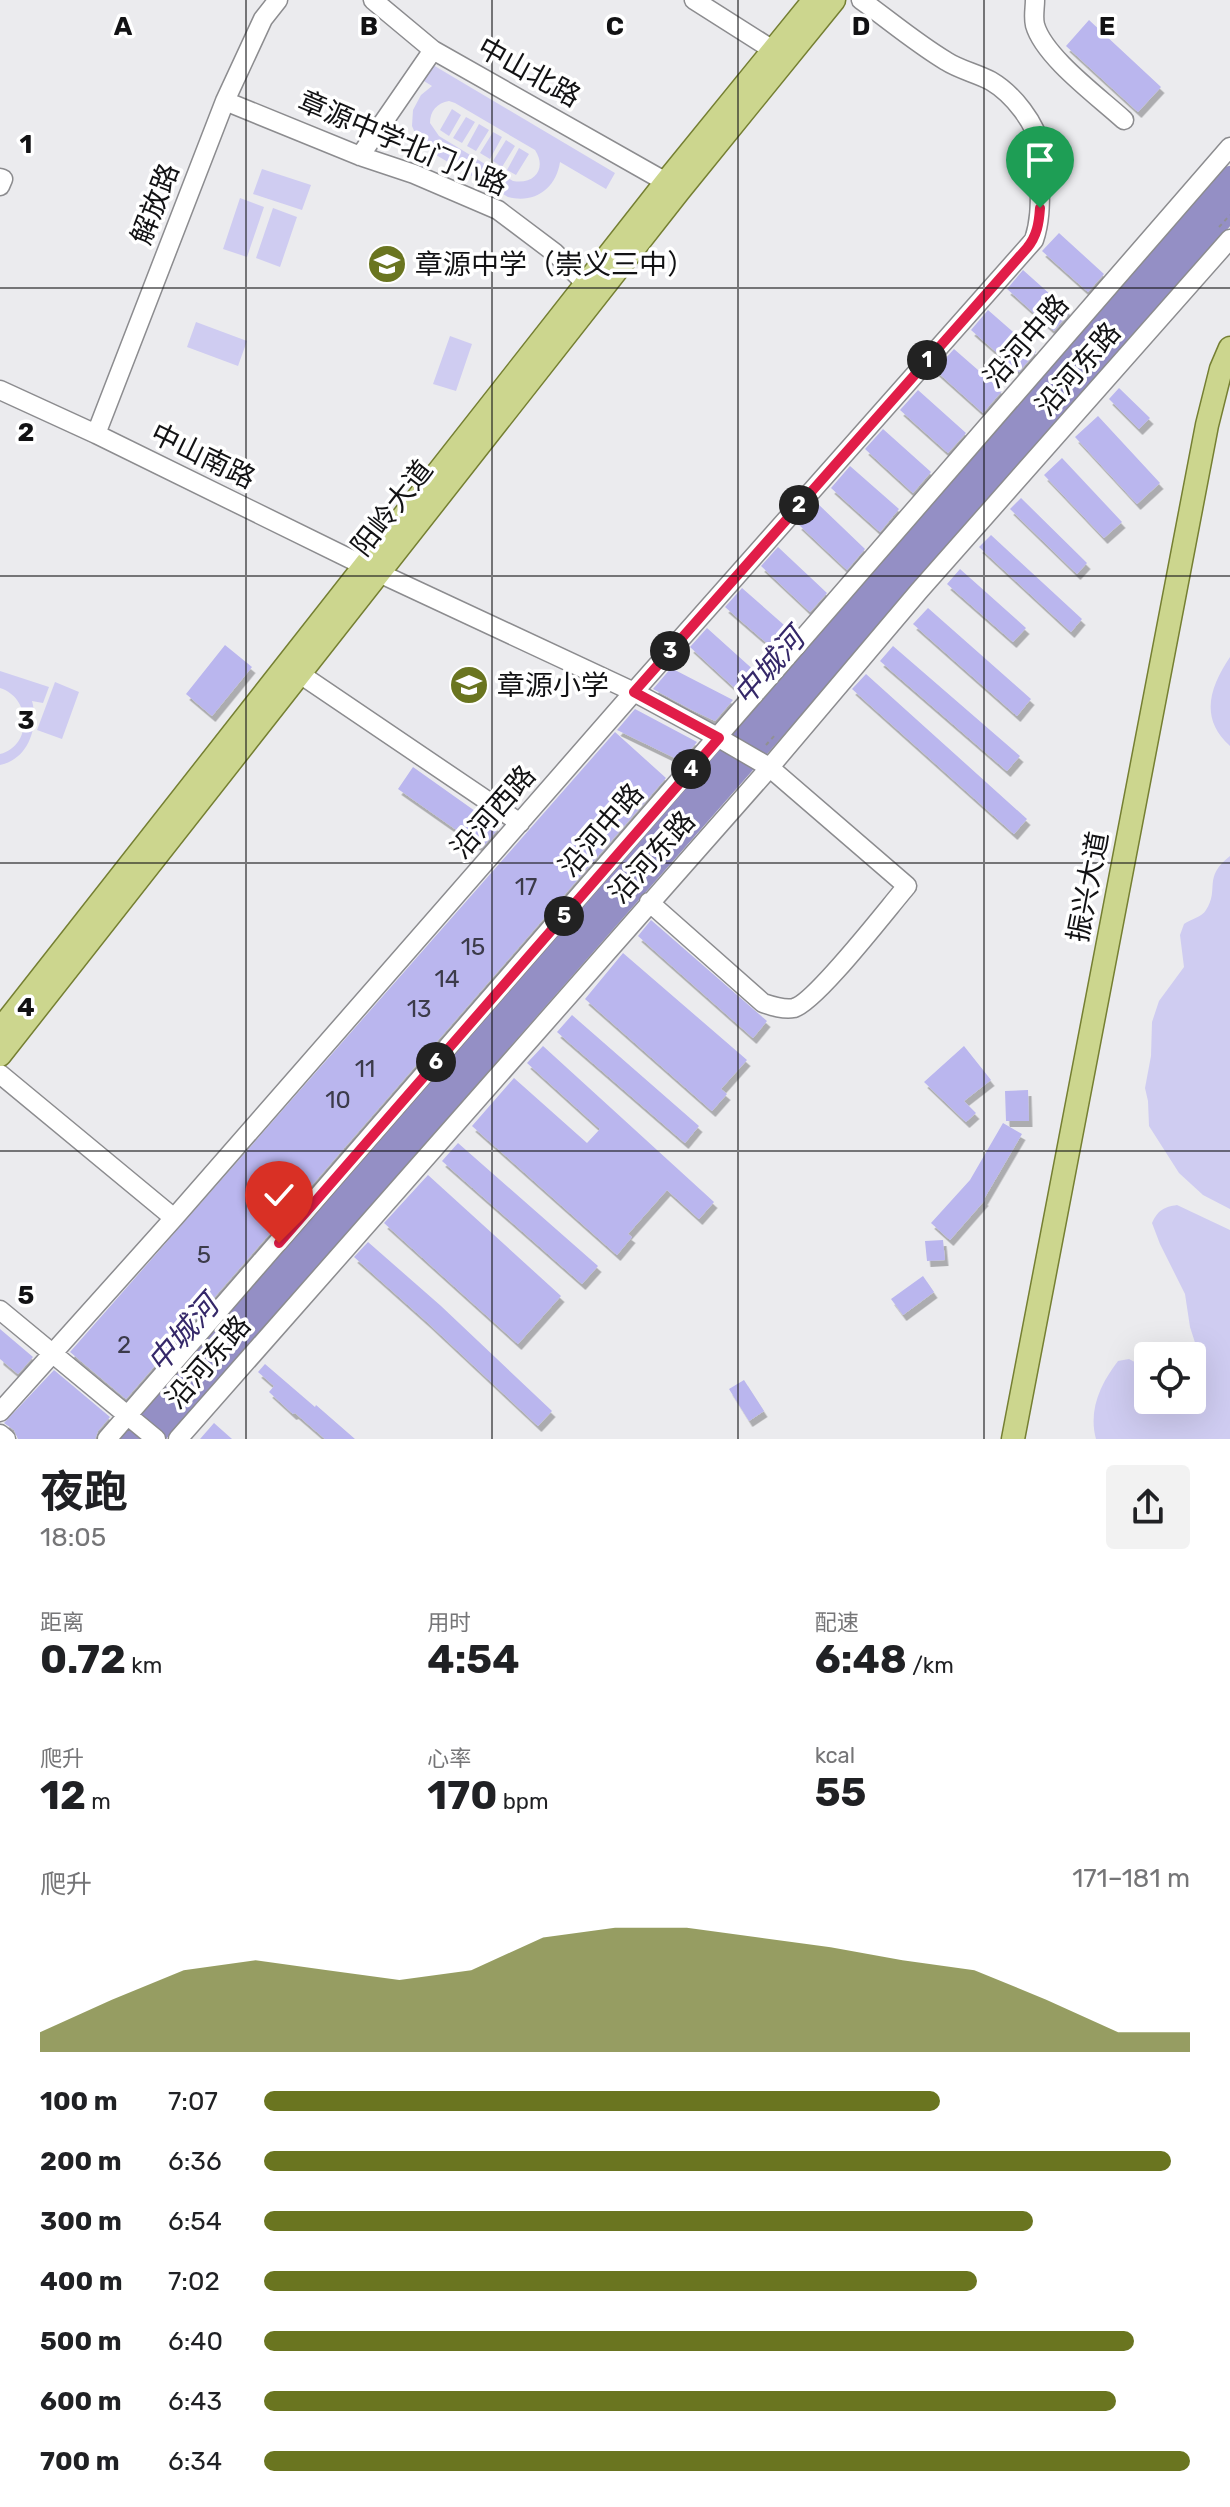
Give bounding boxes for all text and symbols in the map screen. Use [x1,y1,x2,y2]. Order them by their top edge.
text: A [114,11,133,42]
text: B [360,11,378,42]
text: C [606,11,624,42]
text: D [852,11,870,42]
text: E [1099,11,1115,42]
street label: 中山北路 [472,30,586,114]
street label: 章源中学北门小路 [293,84,513,202]
pin [1006,126,1074,208]
text: 1 [20,129,32,160]
icon: arrive [1018,138,1062,182]
street label: 解放路 [125,159,185,249]
school or university icon: 章源中学（崇义三中） [366,243,408,285]
place label: 章源中学（崇义三中） [415,248,695,281]
street label: 沿河中路 [977,288,1075,394]
street label: 沿河东路 [1029,316,1127,422]
pin: 1 [907,340,947,380]
text: 1 [922,346,932,373]
text: 2 [18,417,34,448]
street label: 中山南路 [145,417,261,495]
street label: 阳岭大道 [345,454,439,562]
pin: 2 [779,485,819,525]
text: 2 [792,491,806,518]
water label: 中城河 [726,617,815,713]
pin: 3 [650,631,690,671]
text: 3 [663,637,677,664]
school or university icon: 章源小学 [448,664,490,706]
place label: 章源小学 [497,669,609,702]
text: 3 [17,705,35,736]
pin: 4 [671,749,711,789]
text: 4 [683,755,699,782]
street label: 沿河西路 [444,759,542,865]
street label: 沿河中路 [552,777,650,883]
street label: 沿河东路 [602,804,702,910]
street label: 振兴大道 [1061,829,1115,945]
house number: 17 [515,873,537,901]
pin: 5 [544,896,584,936]
text: 5 [557,902,571,929]
house number: 15 [461,933,485,961]
house number: 14 [434,965,460,993]
text: 4 [17,992,35,1023]
house number: 13 [407,995,431,1023]
pin: 6 [416,1042,456,1082]
text: 6 [429,1048,443,1075]
house number: 11 [355,1055,375,1083]
house number: 10 [325,1086,351,1114]
pin [245,1161,313,1243]
icon: check [257,1173,301,1217]
house number: 5 [197,1241,211,1269]
text: 5 [18,1280,34,1311]
water label: 中城河 [140,1284,229,1380]
street label: 沿河东路 [159,1309,257,1415]
house number: 2 [117,1331,131,1359]
map controls [1134,1342,1206,1414]
button: locate [1134,1342,1206,1414]
button: share [1106,1465,1190,1549]
text: 夜跑 [40,1466,128,1518]
text: 18:05 [40,1522,106,1553]
text: 距离 [40,1609,84,1636]
text: 用时 [427,1609,471,1636]
text: 配速 [815,1609,859,1636]
text: 0.72 [40,1636,126,1683]
text: 4:54 [427,1636,520,1683]
text: 6:48 [815,1636,907,1683]
text: km [126,1652,162,1679]
text: /km [907,1652,954,1679]
text: kcal [815,1742,855,1769]
text: 爬升 [40,1745,84,1772]
text: 心率 [427,1745,471,1772]
text: 55 [815,1769,866,1816]
text: 12 [40,1772,86,1819]
text: 170 [427,1772,497,1819]
text: m [86,1788,111,1815]
text: bpm [497,1788,548,1815]
text: 171–181 m [1072,1863,1190,1894]
text: 爬升 [40,1869,92,1900]
text: 100 m [40,2086,118,2117]
text: 7:07 [168,2086,218,2117]
text: 200 m [40,2146,122,2177]
text: 6:36 [168,2146,222,2177]
text: 300 m [40,2206,122,2237]
text: 6:54 [168,2206,222,2237]
text: 400 m [40,2266,122,2297]
text: 7:02 [168,2266,220,2297]
text: 500 m [40,2326,122,2357]
text: 6:40 [168,2326,223,2357]
text: 600 m [40,2386,122,2417]
text: 6:43 [168,2386,222,2417]
text: 700 m [40,2446,120,2477]
text: 6:34 [168,2446,222,2477]

